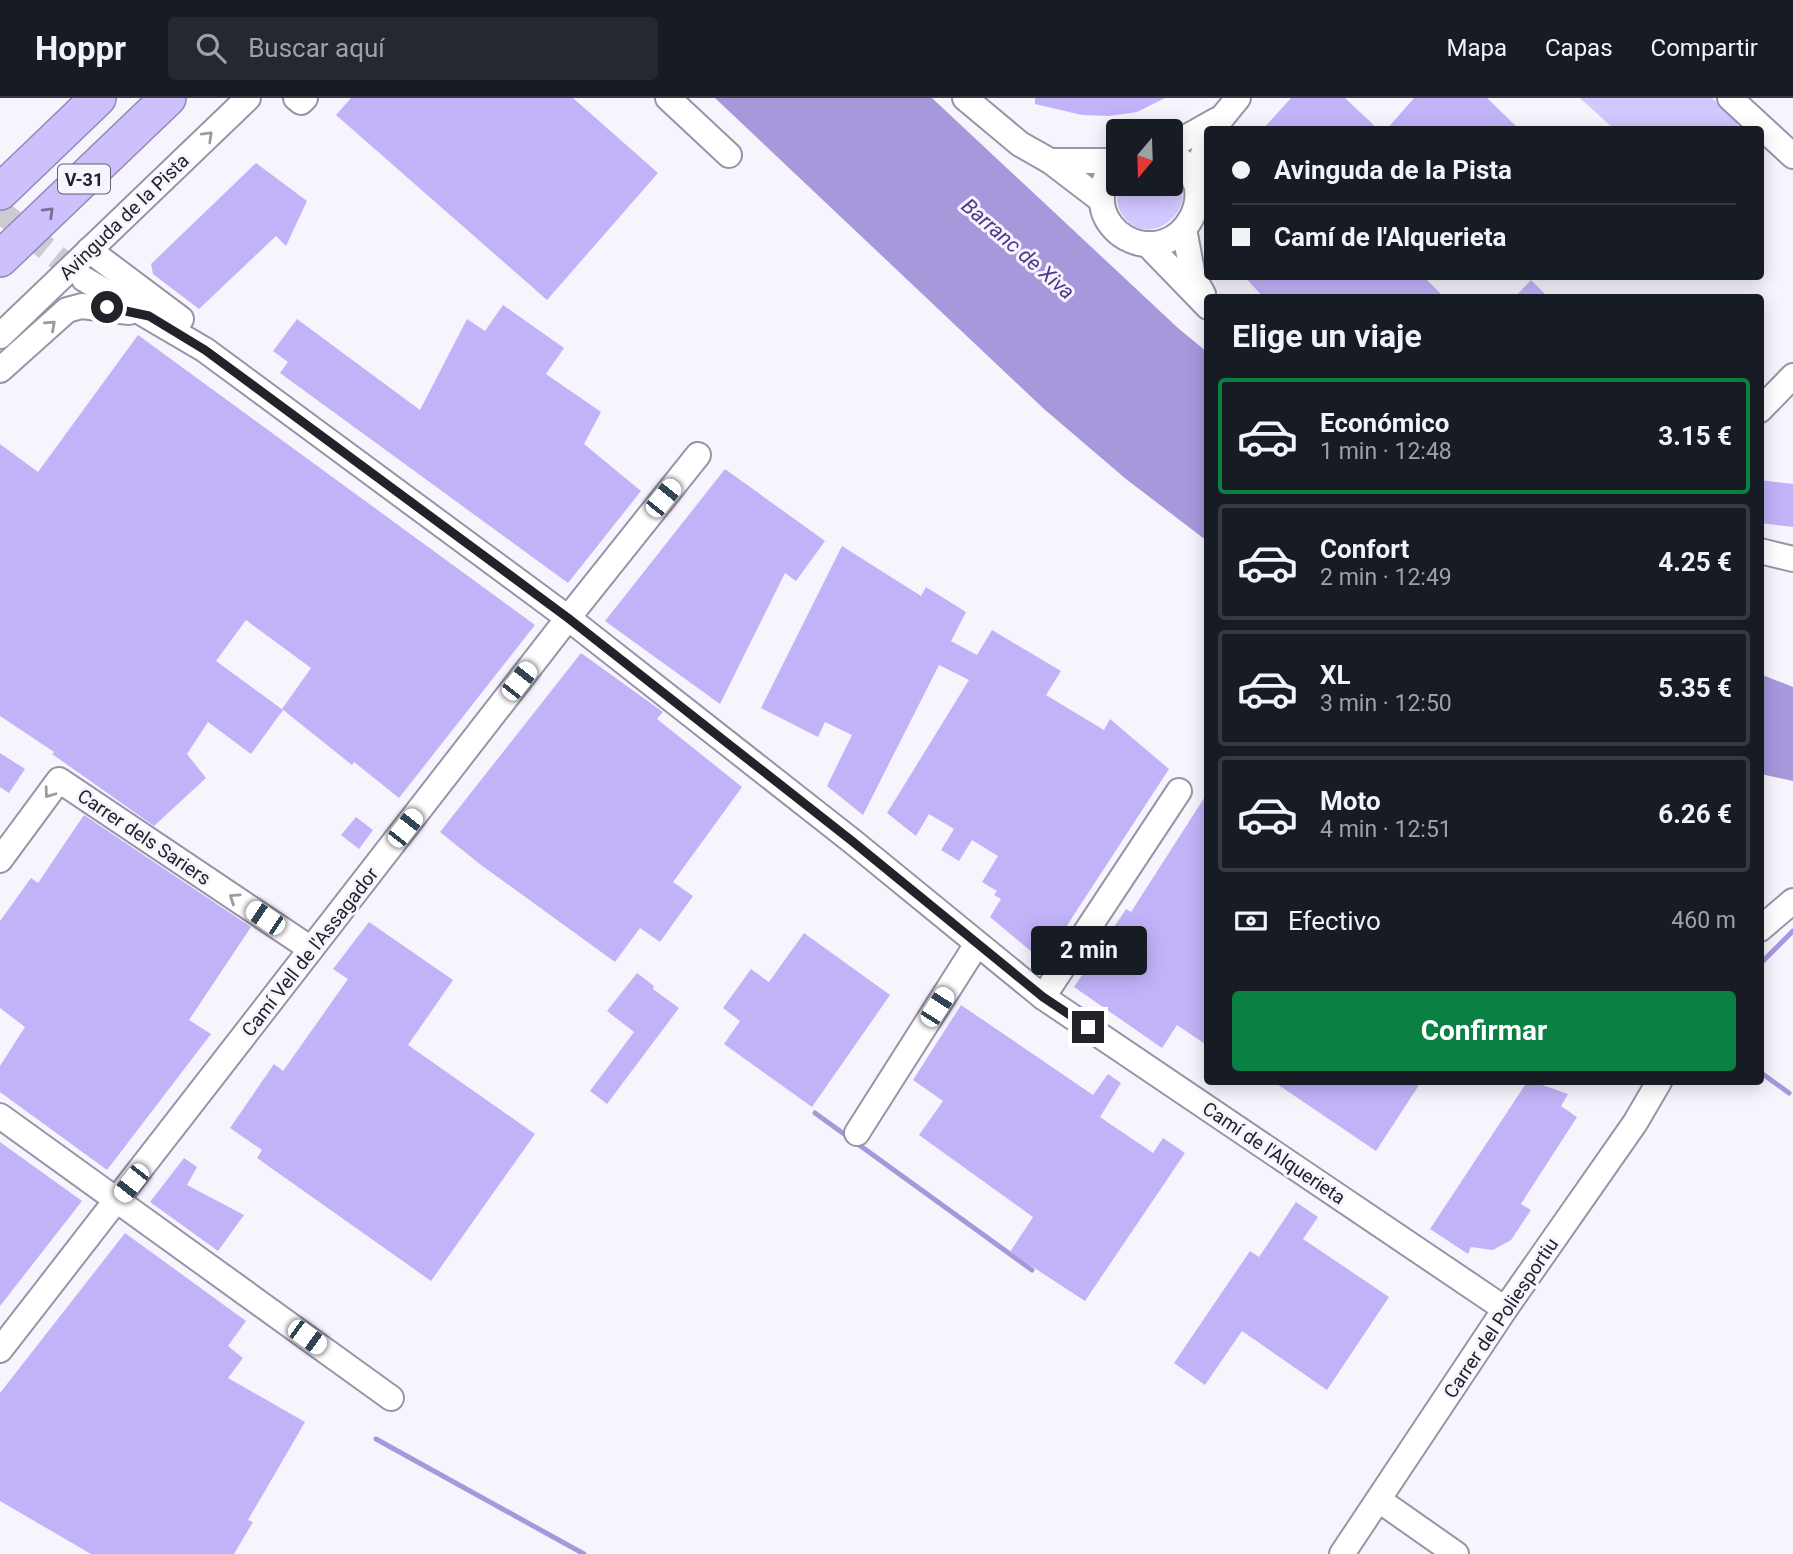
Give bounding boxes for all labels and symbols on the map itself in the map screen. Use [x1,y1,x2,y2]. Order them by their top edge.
north arrow [1106,119,1183,196]
one-way arrow [200,132,213,145]
street label: Avinguda de la Pista [54,149,194,285]
road number: V-31 [58,164,110,194]
water label: Barranc de Xiva [957,194,1079,304]
one-way arrow [41,207,54,220]
route start [91,291,123,323]
one-way arrow [43,321,56,333]
car [642,475,685,521]
car [498,658,541,704]
street label: Carrer dels Sariers [73,784,215,890]
one-way arrow [45,785,58,798]
car [384,805,427,851]
street label: Camí Vell de l'Assagador [237,862,383,1041]
one-way arrow [229,893,242,906]
car [242,898,289,938]
callout: 2 min [1030,926,1146,974]
car [917,984,958,1030]
route end [1072,1011,1104,1043]
street label: Camí de l'Alquerieta [1198,1097,1350,1209]
car [110,1160,153,1206]
street label: Carrer del Poliesportiu [1439,1234,1563,1402]
car [284,1316,331,1358]

